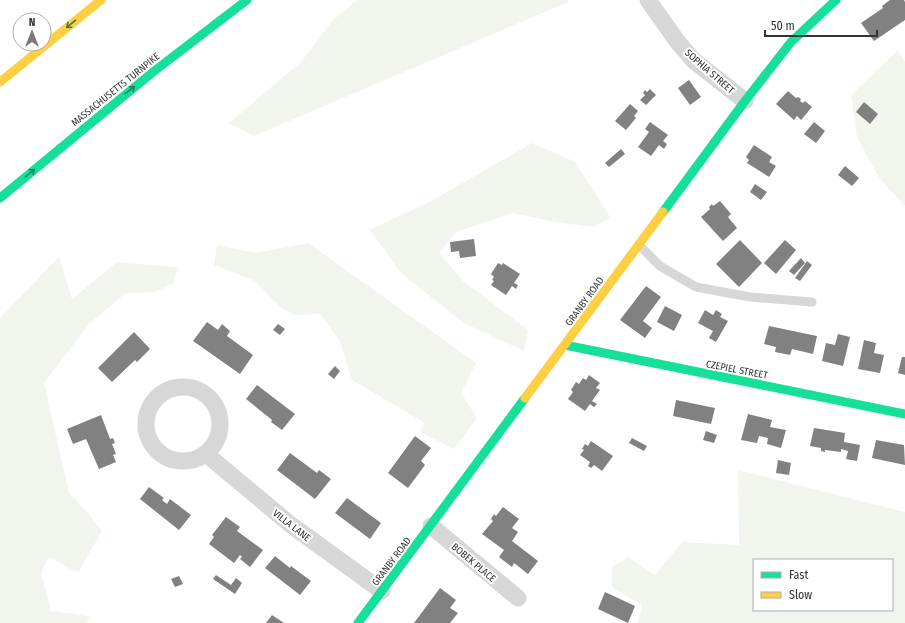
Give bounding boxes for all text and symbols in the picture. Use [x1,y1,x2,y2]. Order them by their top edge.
north arrow [12,12,52,52]
scale bar [765,12,877,38]
text: N [29,16,35,29]
text: 50 m [771,19,795,33]
one-way arrow [65,20,76,29]
street label: SOPHIA STREET [682,47,737,97]
street label: MASSACHUSETTS TURNPIKE [69,50,162,129]
one-way arrow [125,86,136,94]
one-way arrow [25,168,35,177]
street label: GRANBY ROAD [563,275,607,328]
street label: CZEPIEL STREET [705,358,769,382]
street label: VILLA LANE [270,507,313,544]
street label: GRANBY ROAD [370,535,414,588]
street label: BOBEK PLACE [449,541,498,585]
legend [753,559,893,611]
text: Fast [789,568,808,582]
text: Slow [789,588,812,602]

